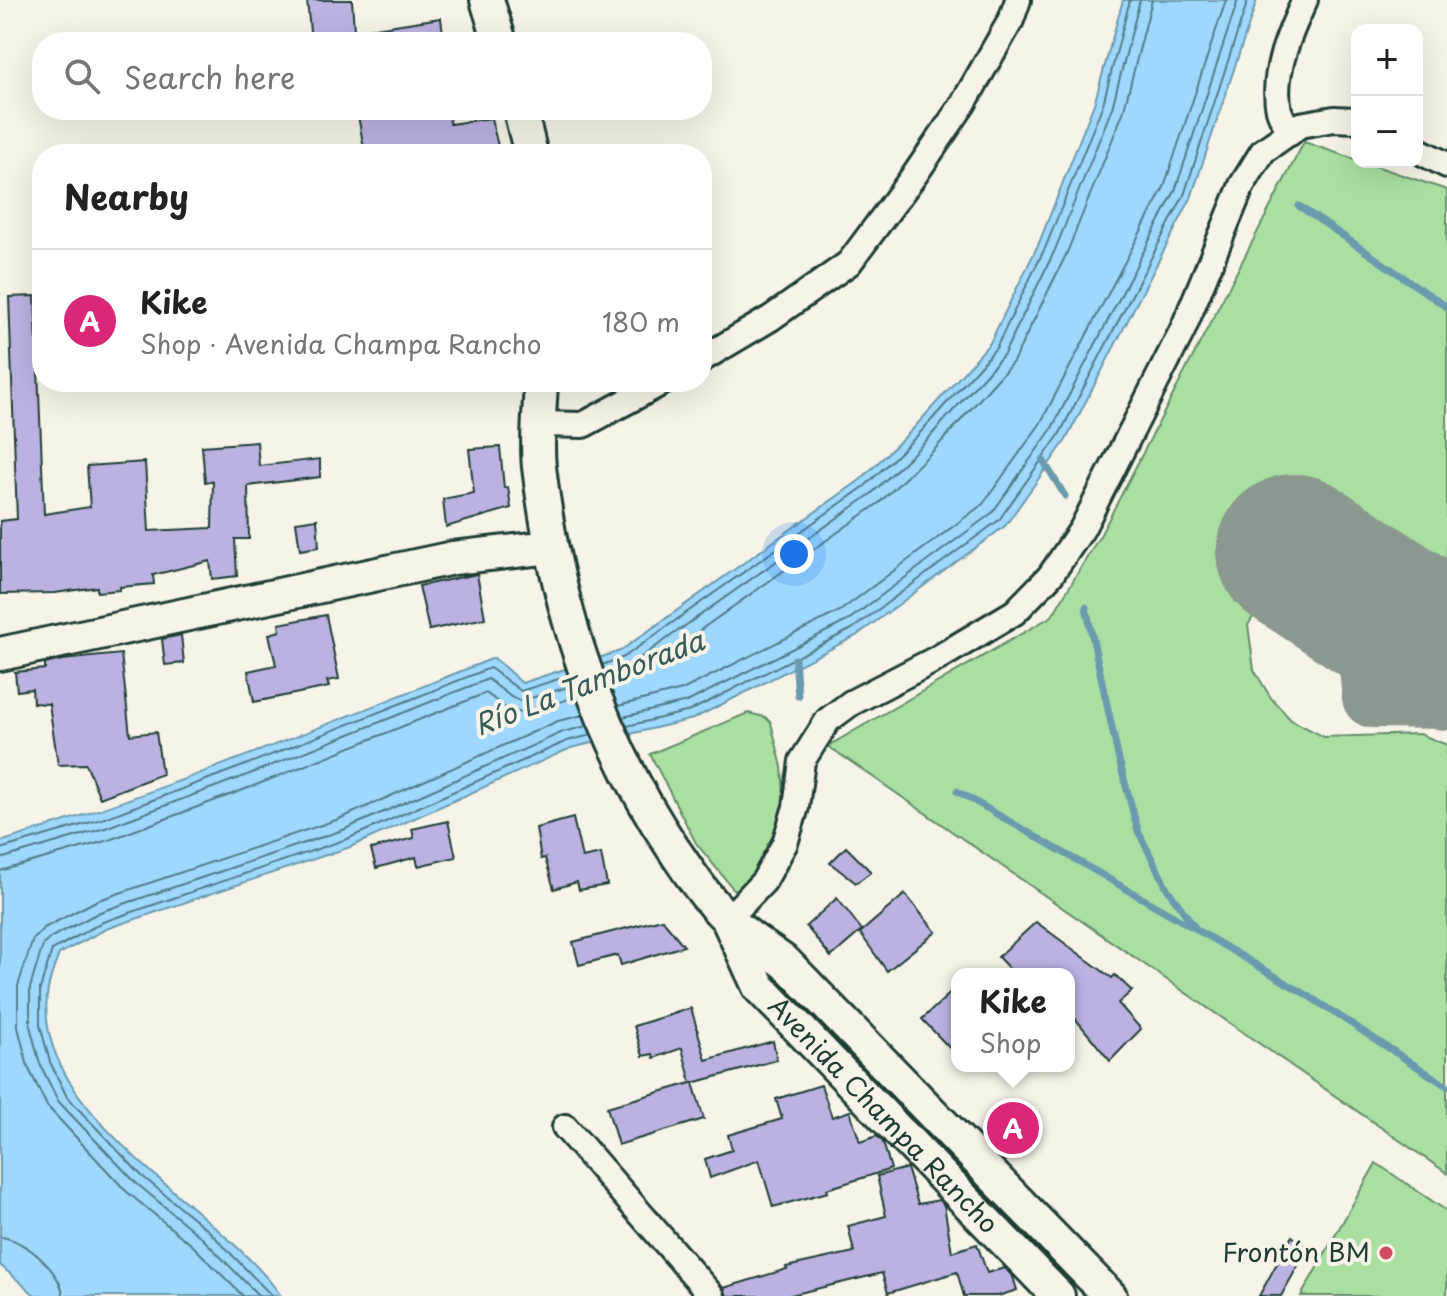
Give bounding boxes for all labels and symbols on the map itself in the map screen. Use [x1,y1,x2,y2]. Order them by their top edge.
your location [774,534,814,574]
water label: Río La Tamborada [467,617,711,745]
street label: Avenida Champa Rancho [760,987,1008,1241]
pin: A [987,1098,1039,1158]
place label: Frontón BM [1222,1232,1370,1271]
marker: Frontón BM [1377,1244,1395,1262]

